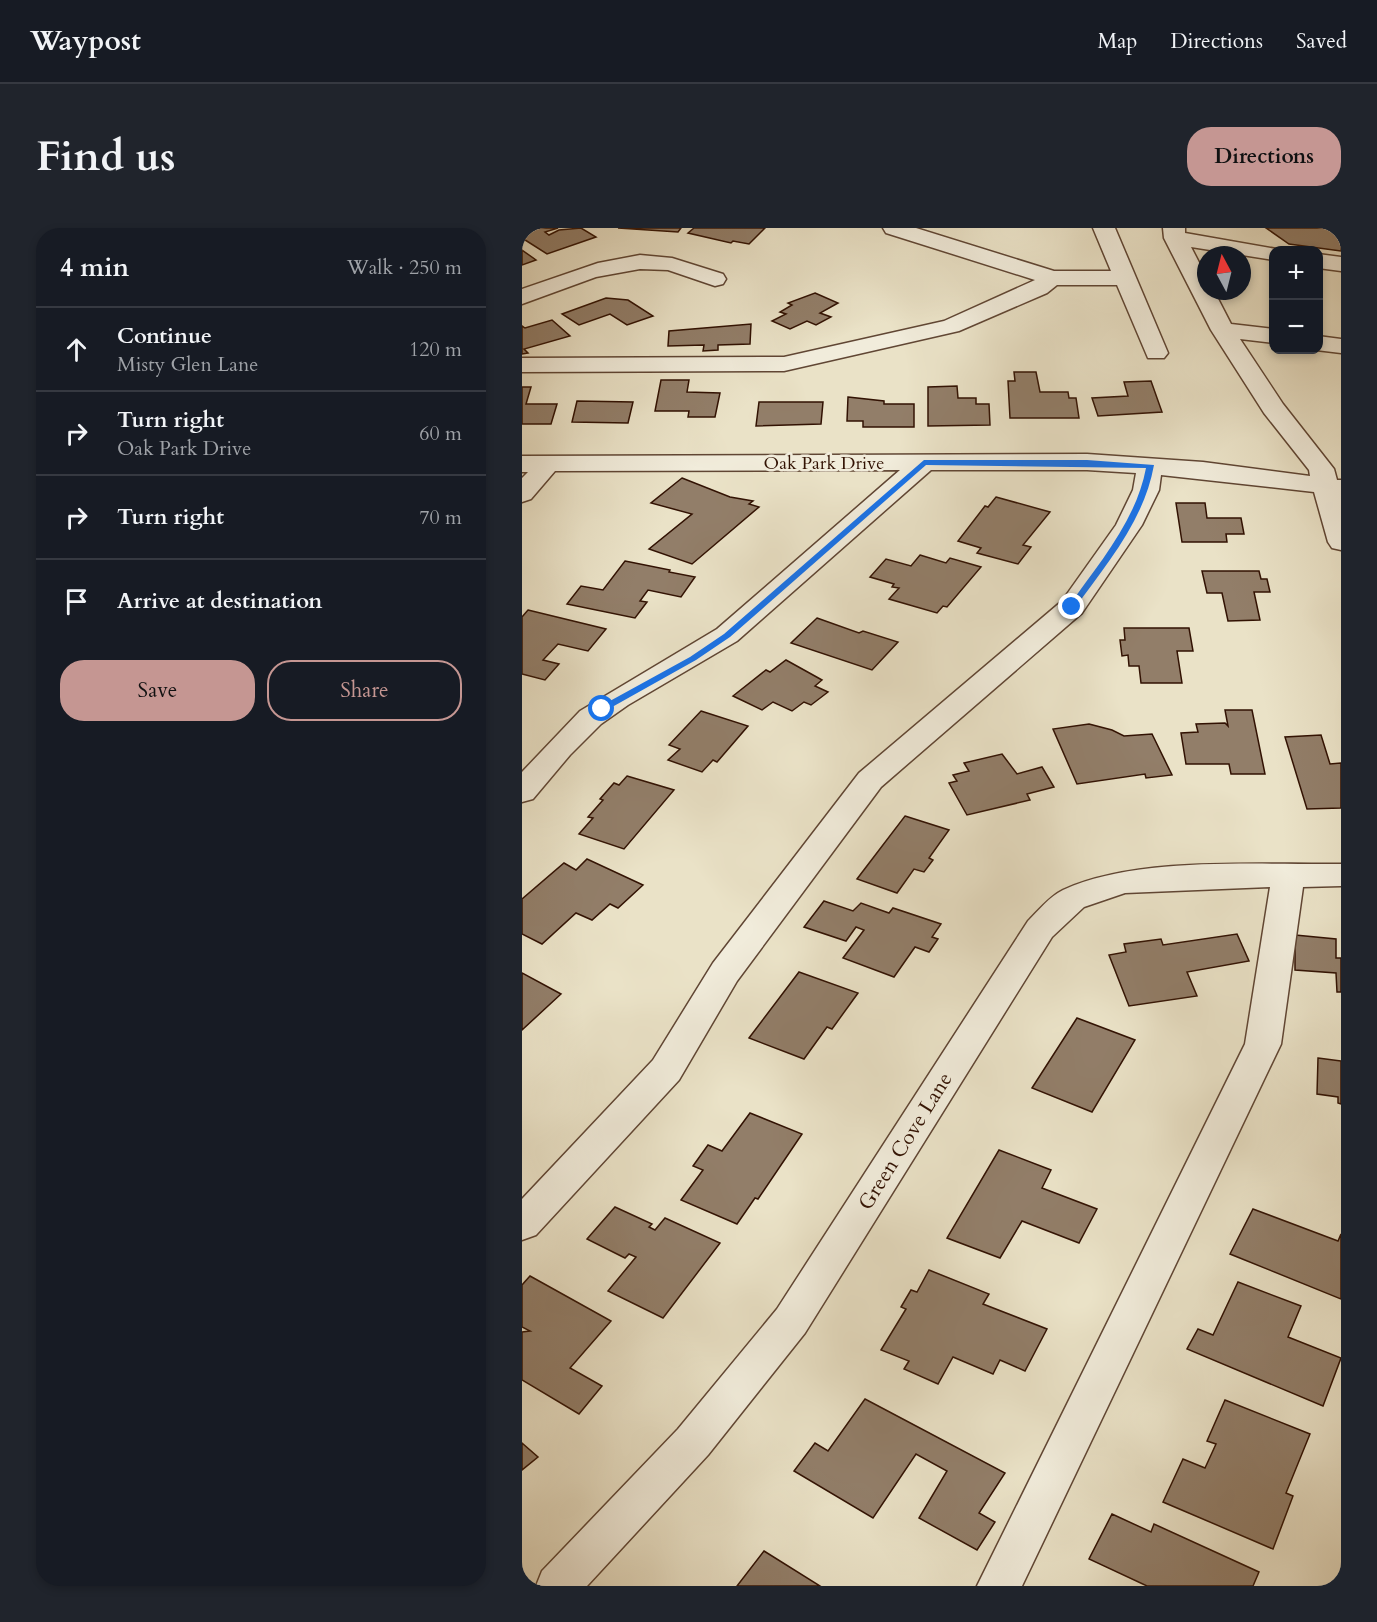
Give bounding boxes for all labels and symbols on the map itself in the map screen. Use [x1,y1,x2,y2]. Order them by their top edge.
north arrow [1197,246,1251,300]
street label: Oak Park Drive [764,451,884,476]
route end [1058,593,1084,619]
route start [588,695,614,721]
street label: Green Cove Lane [851,1067,959,1216]

